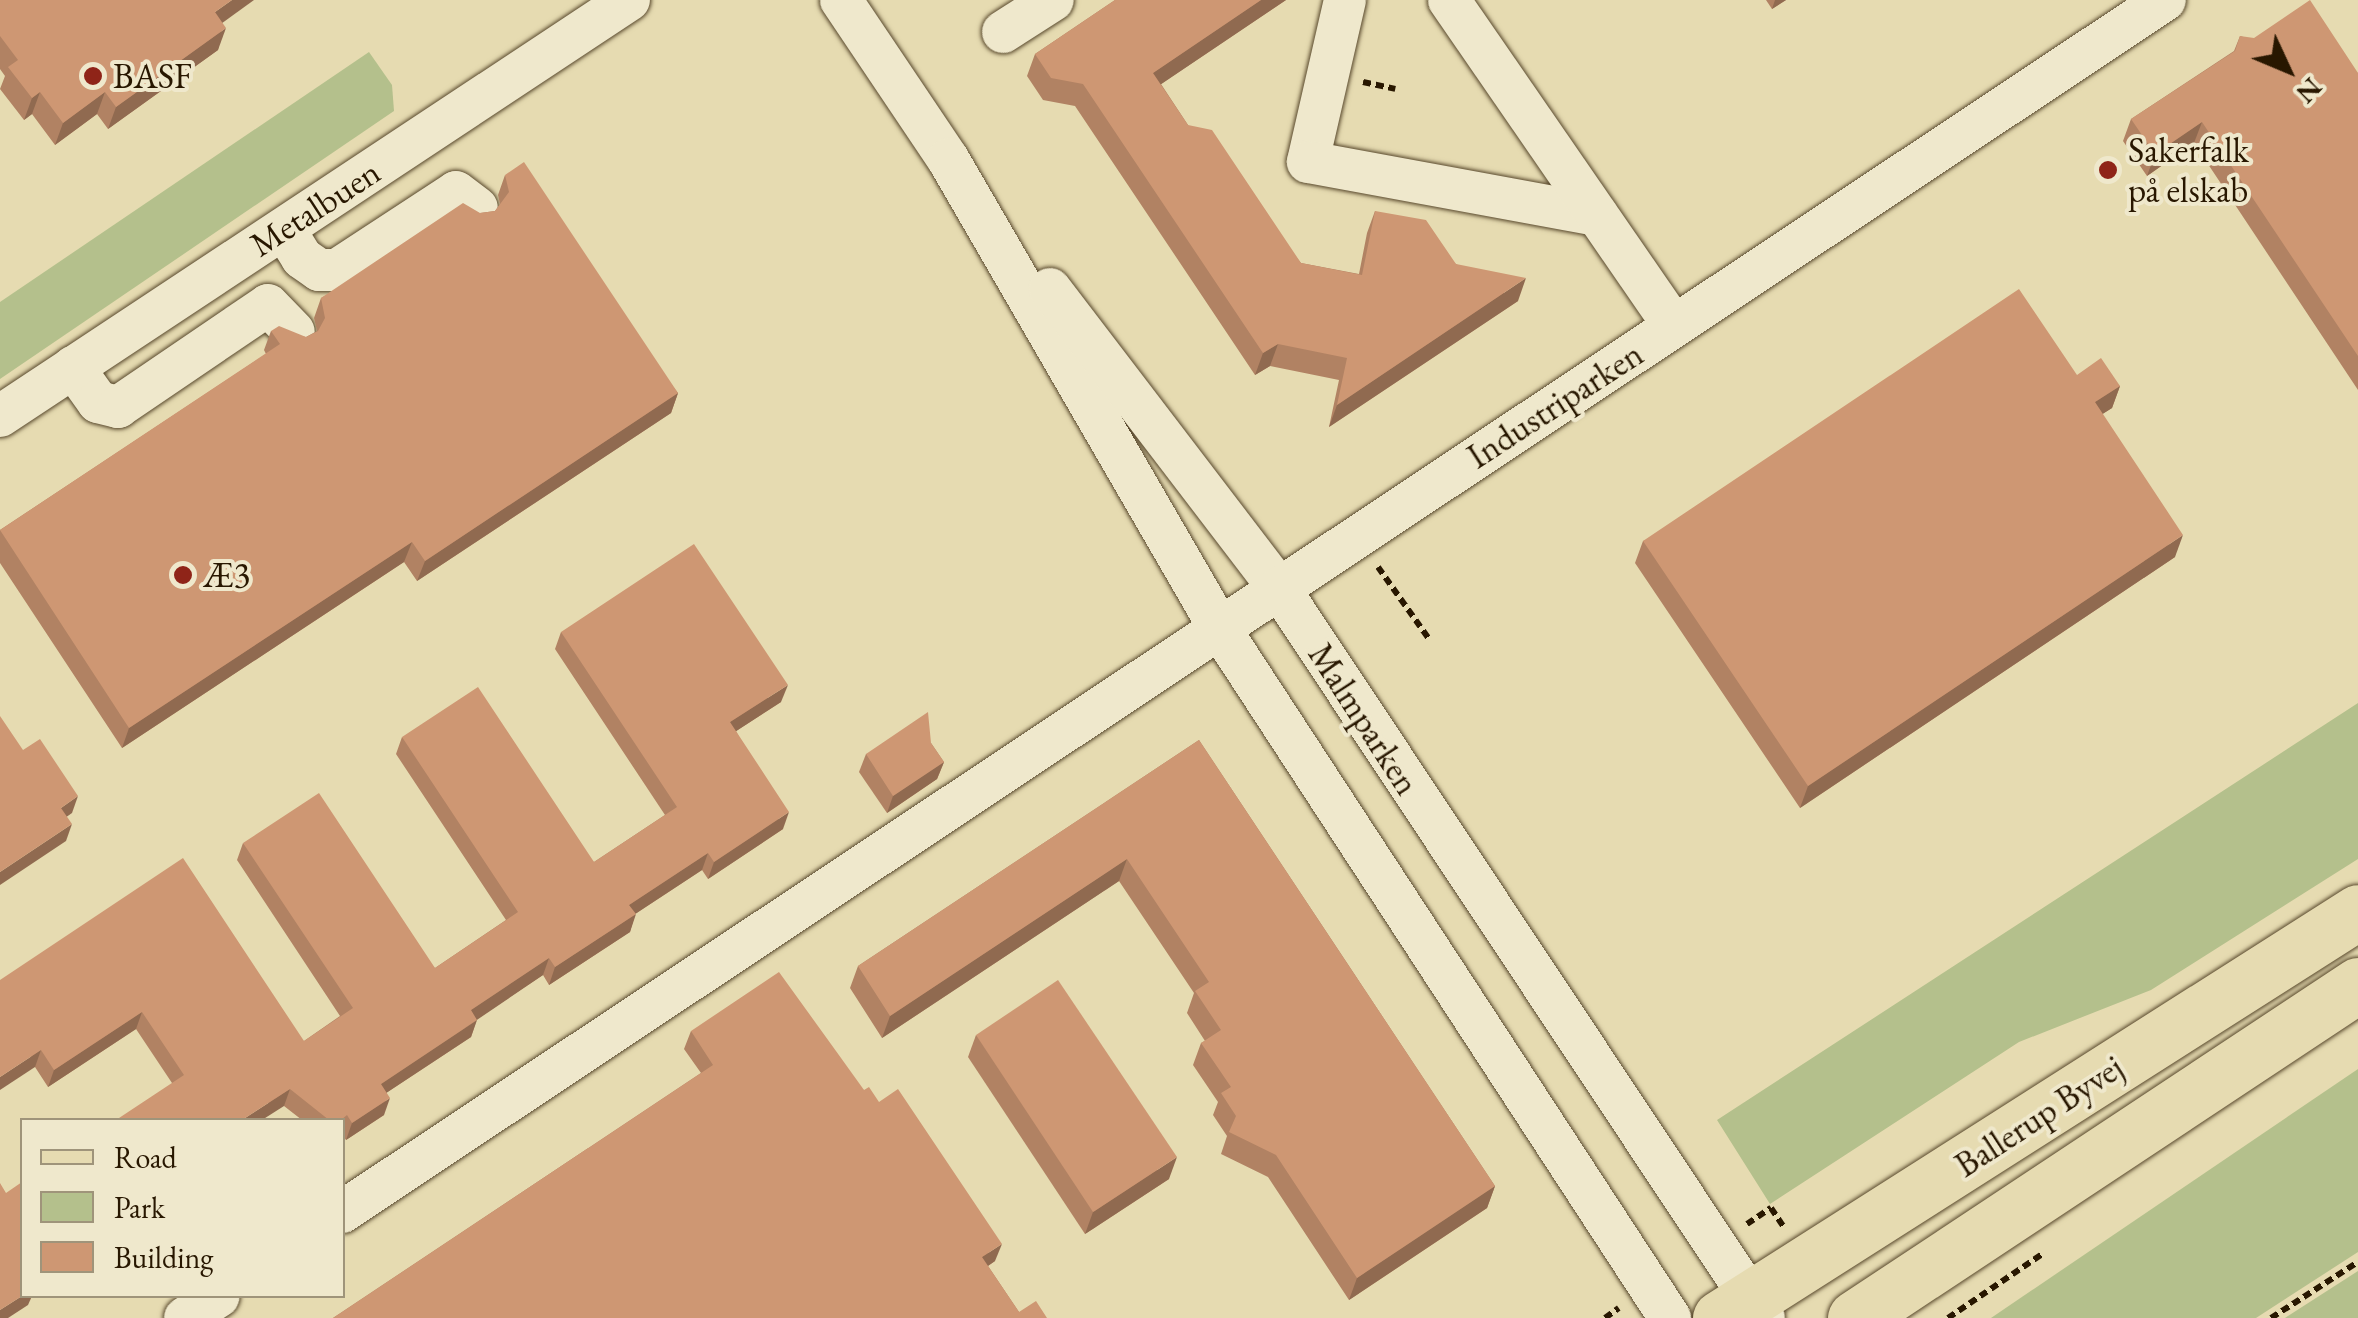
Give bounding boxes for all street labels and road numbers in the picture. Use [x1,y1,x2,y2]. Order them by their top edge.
street label: Metalbuen [242,151,388,265]
street label: Industriparken [1459,333,1651,477]
street label: Malmparken [1300,635,1428,803]
street label: Ballerup Byvej [1947,1046,2131,1186]

